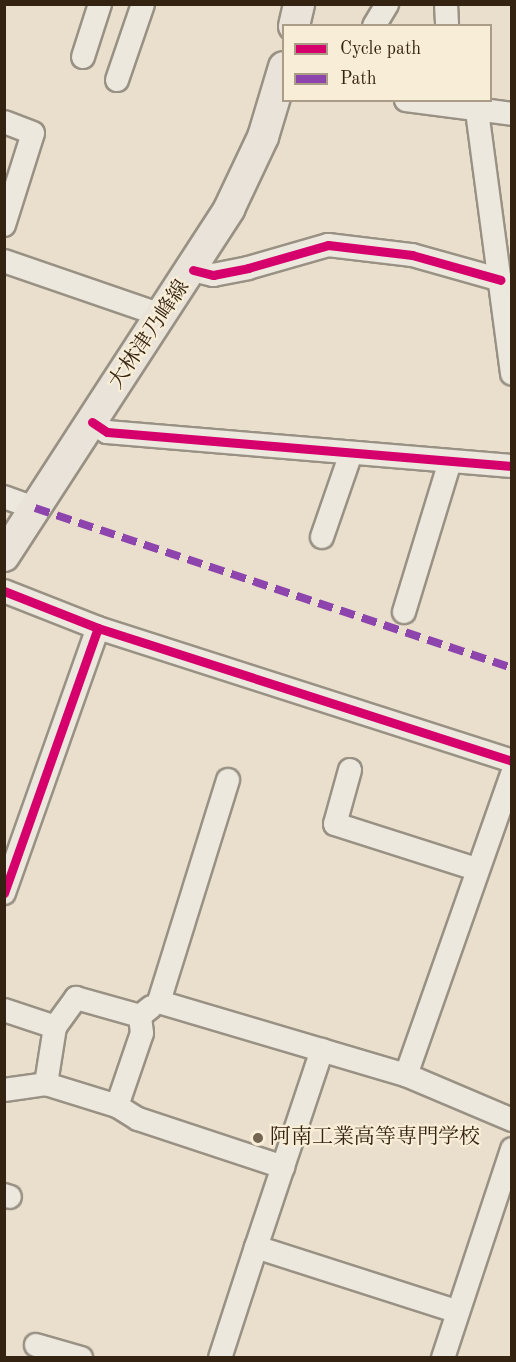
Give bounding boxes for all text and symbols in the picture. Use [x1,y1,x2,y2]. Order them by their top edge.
legend [282,24,492,102]
text: Cycle path [340,40,421,58]
text: Path [340,70,376,88]
street label: 大林津乃峰線 [104,276,196,394]
place label: 阿南工業高等専門学校 [270,1125,480,1151]
marker: 阿南工業高等専門学校 [251,1131,265,1145]

